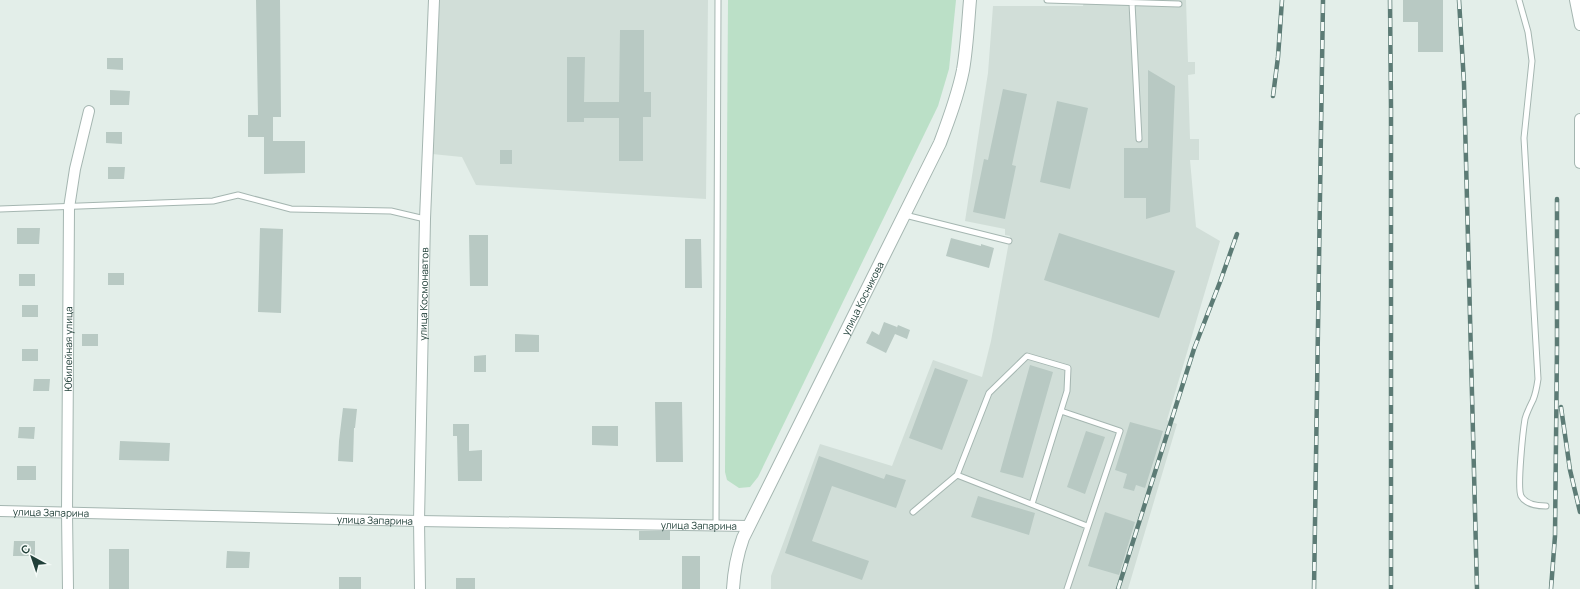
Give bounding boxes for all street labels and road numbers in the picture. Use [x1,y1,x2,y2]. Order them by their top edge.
street label: улица Космонавтов [416,247,431,341]
street label: улица Косникова [838,259,887,338]
street label: Юбилейная улица [61,306,75,392]
street label: улица Запарина [13,504,89,520]
street label: улица Запарина [337,512,413,528]
street label: улица Запарина [661,518,737,533]

